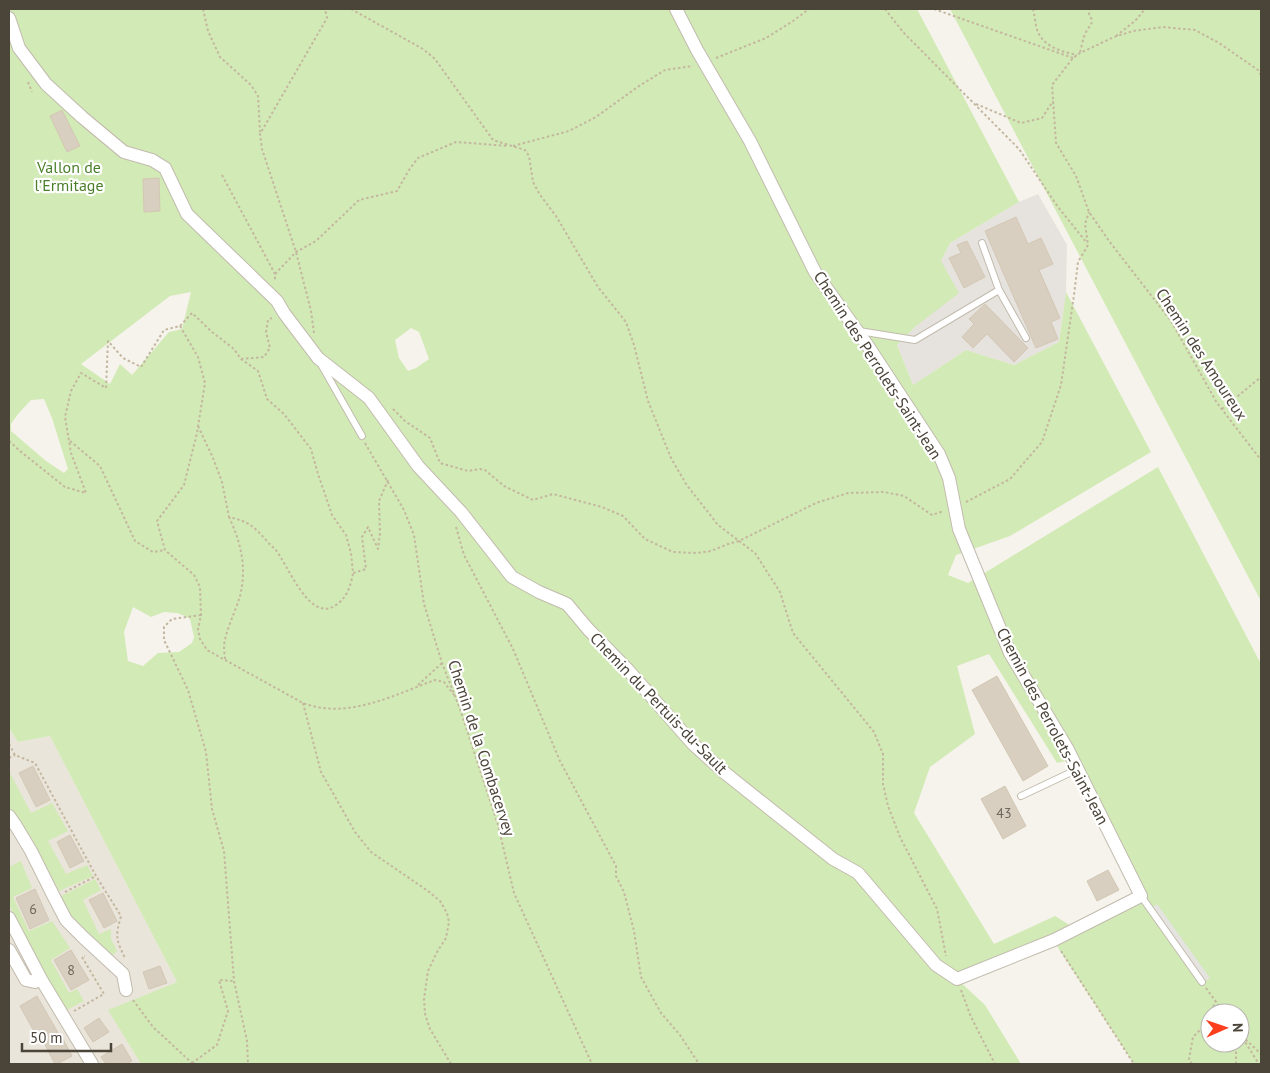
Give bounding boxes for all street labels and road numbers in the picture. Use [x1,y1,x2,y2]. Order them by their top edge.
street label: Chemin des Perrolets-Saint-Jean [810,267,946,463]
street label: Chemin des Amoureux [1152,284,1252,424]
street label: Chemin des Perrolets-Saint-Jean [992,624,1114,828]
street label: Chemin du Pertuis-du-Sault [586,628,732,778]
street label: Chemin de la Combacervey [444,657,520,839]

